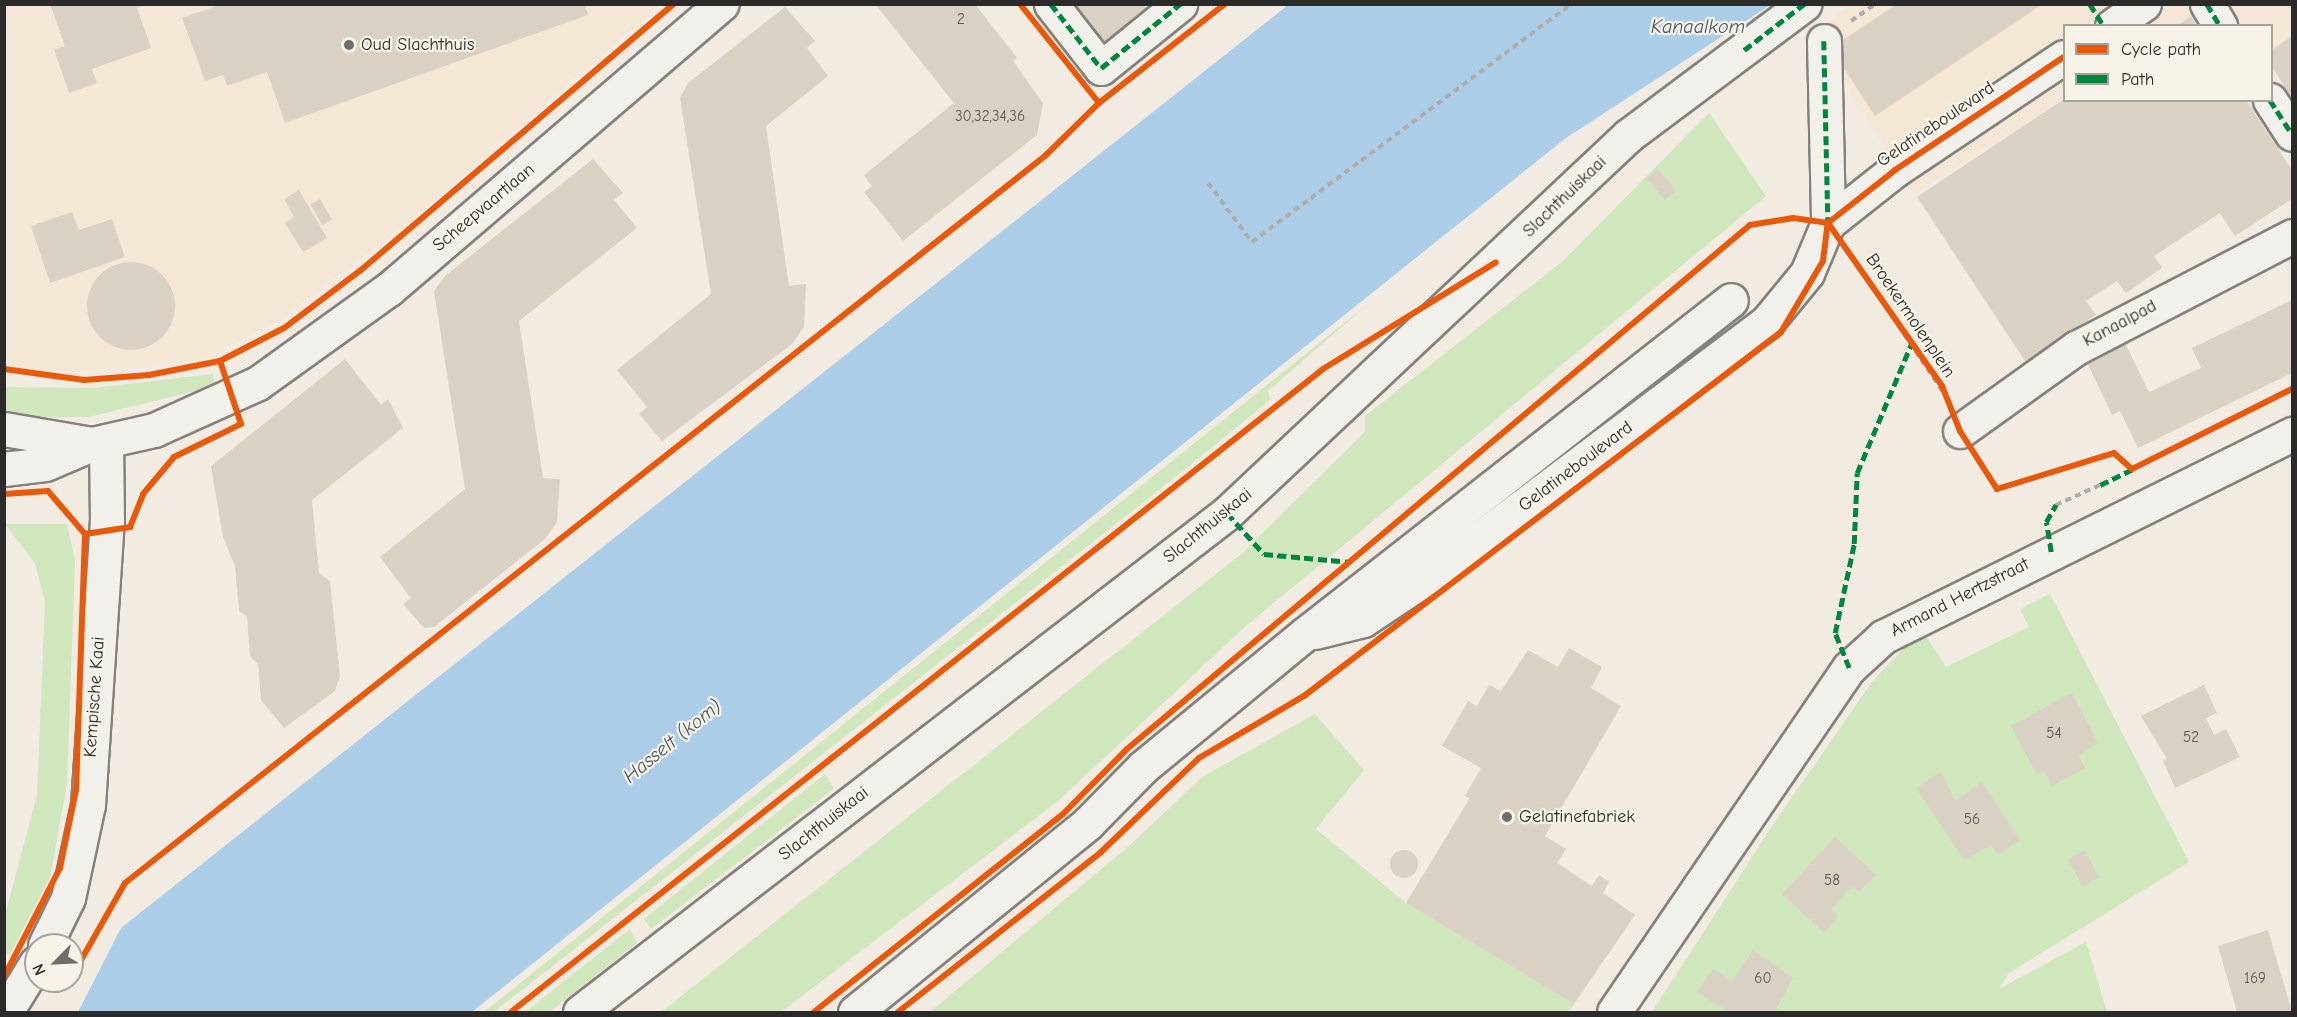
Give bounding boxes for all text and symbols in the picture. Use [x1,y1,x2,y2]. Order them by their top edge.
house number: 2 [957,11,965,29]
water label: Kanaalkom [1651,14,1745,38]
legend [2063,24,2273,102]
place label: Oud Slachthuis [361,34,474,56]
marker: Oud Slachthuis [342,38,356,52]
text: Cycle path [2121,39,2201,60]
text: Path [2121,69,2154,90]
street label: Gelatineboulevard [1873,78,1999,172]
house number: 30,32,34,36 [955,108,1025,126]
street label: Slachthuiskaai [1519,152,1611,242]
street label: Scheepvaartlaan [429,159,539,257]
street label: Broekermolenplein [1861,250,1959,382]
street label: Kanaalpad [2080,296,2160,352]
street label: Gelatineboulevard [1515,417,1637,517]
street label: Slachthuiskaai [1159,484,1257,568]
street label: Armand Hertzstraat [1887,554,2033,642]
street label: Kempische Kaai [80,636,110,758]
water label: Hasselt (kom) [618,694,726,788]
house number: 54 [2046,725,2062,743]
house number: 52 [2183,729,2199,747]
street label: Slachthuiskaai [775,782,873,866]
place label: Gelatinefabriek [1519,806,1635,828]
marker: Gelatinefabriek [1500,810,1514,824]
house number: 56 [1964,811,1980,829]
house number: 58 [1824,872,1840,890]
north arrow [24,933,84,993]
text: N [29,961,50,978]
house number: 60 [1754,970,1772,988]
house number: 169 [2244,970,2266,988]

